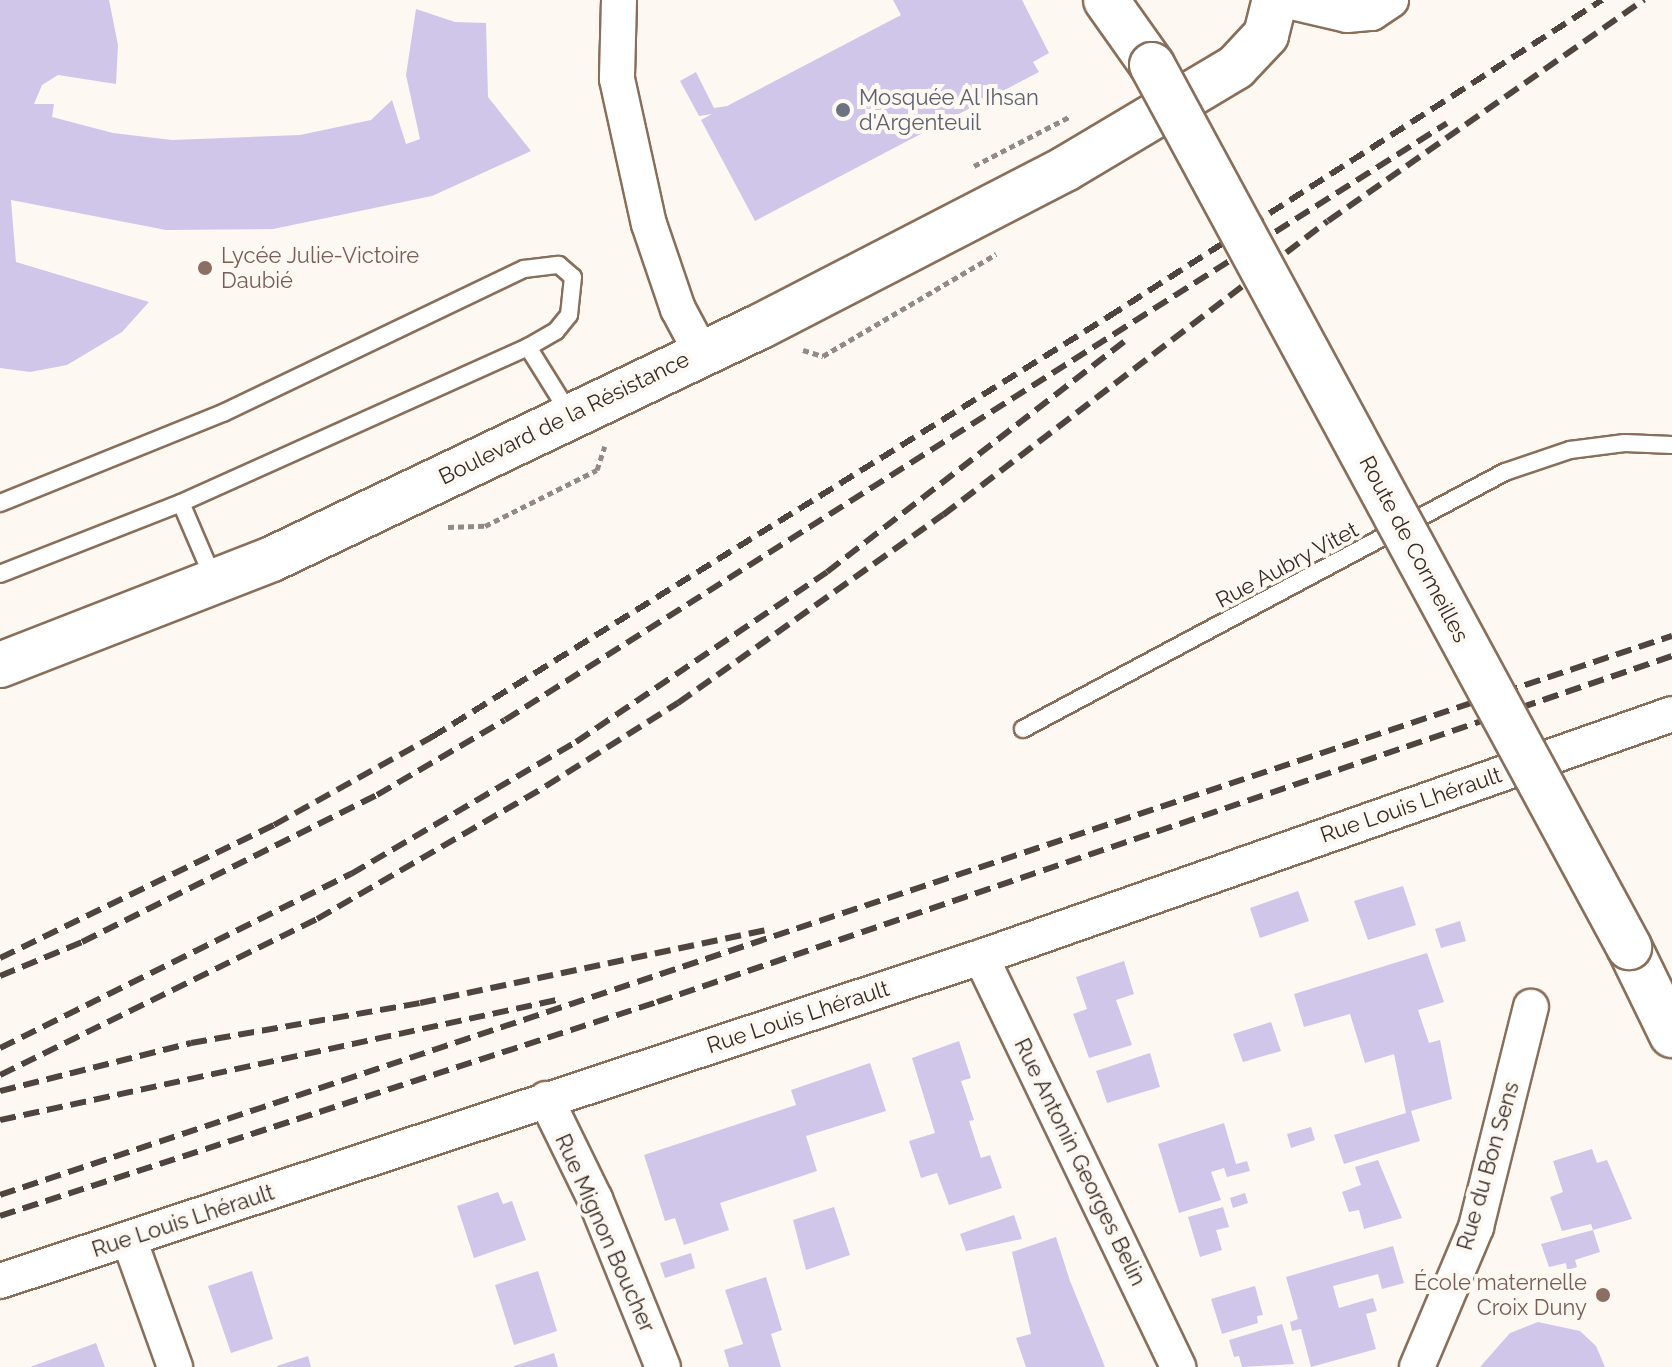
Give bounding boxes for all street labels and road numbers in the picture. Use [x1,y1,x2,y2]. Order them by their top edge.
street label: Boulevard de la Résistance [434,346,694,490]
street label: Route de Cormeilles [1354,451,1474,647]
street label: Rue Aubry Vitet [1210,516,1364,614]
street label: Rue Louis Lhérault [1317,762,1505,848]
street label: Rue Louis Lhérault [703,975,893,1059]
street label: Rue Antonin Georges Belin [1008,1034,1152,1290]
street label: Rue du Bon Sens [1451,1079,1525,1253]
street label: Rue Mignon Boucher [549,1130,661,1336]
street label: Rue Louis Lhérault [88,1179,278,1263]

